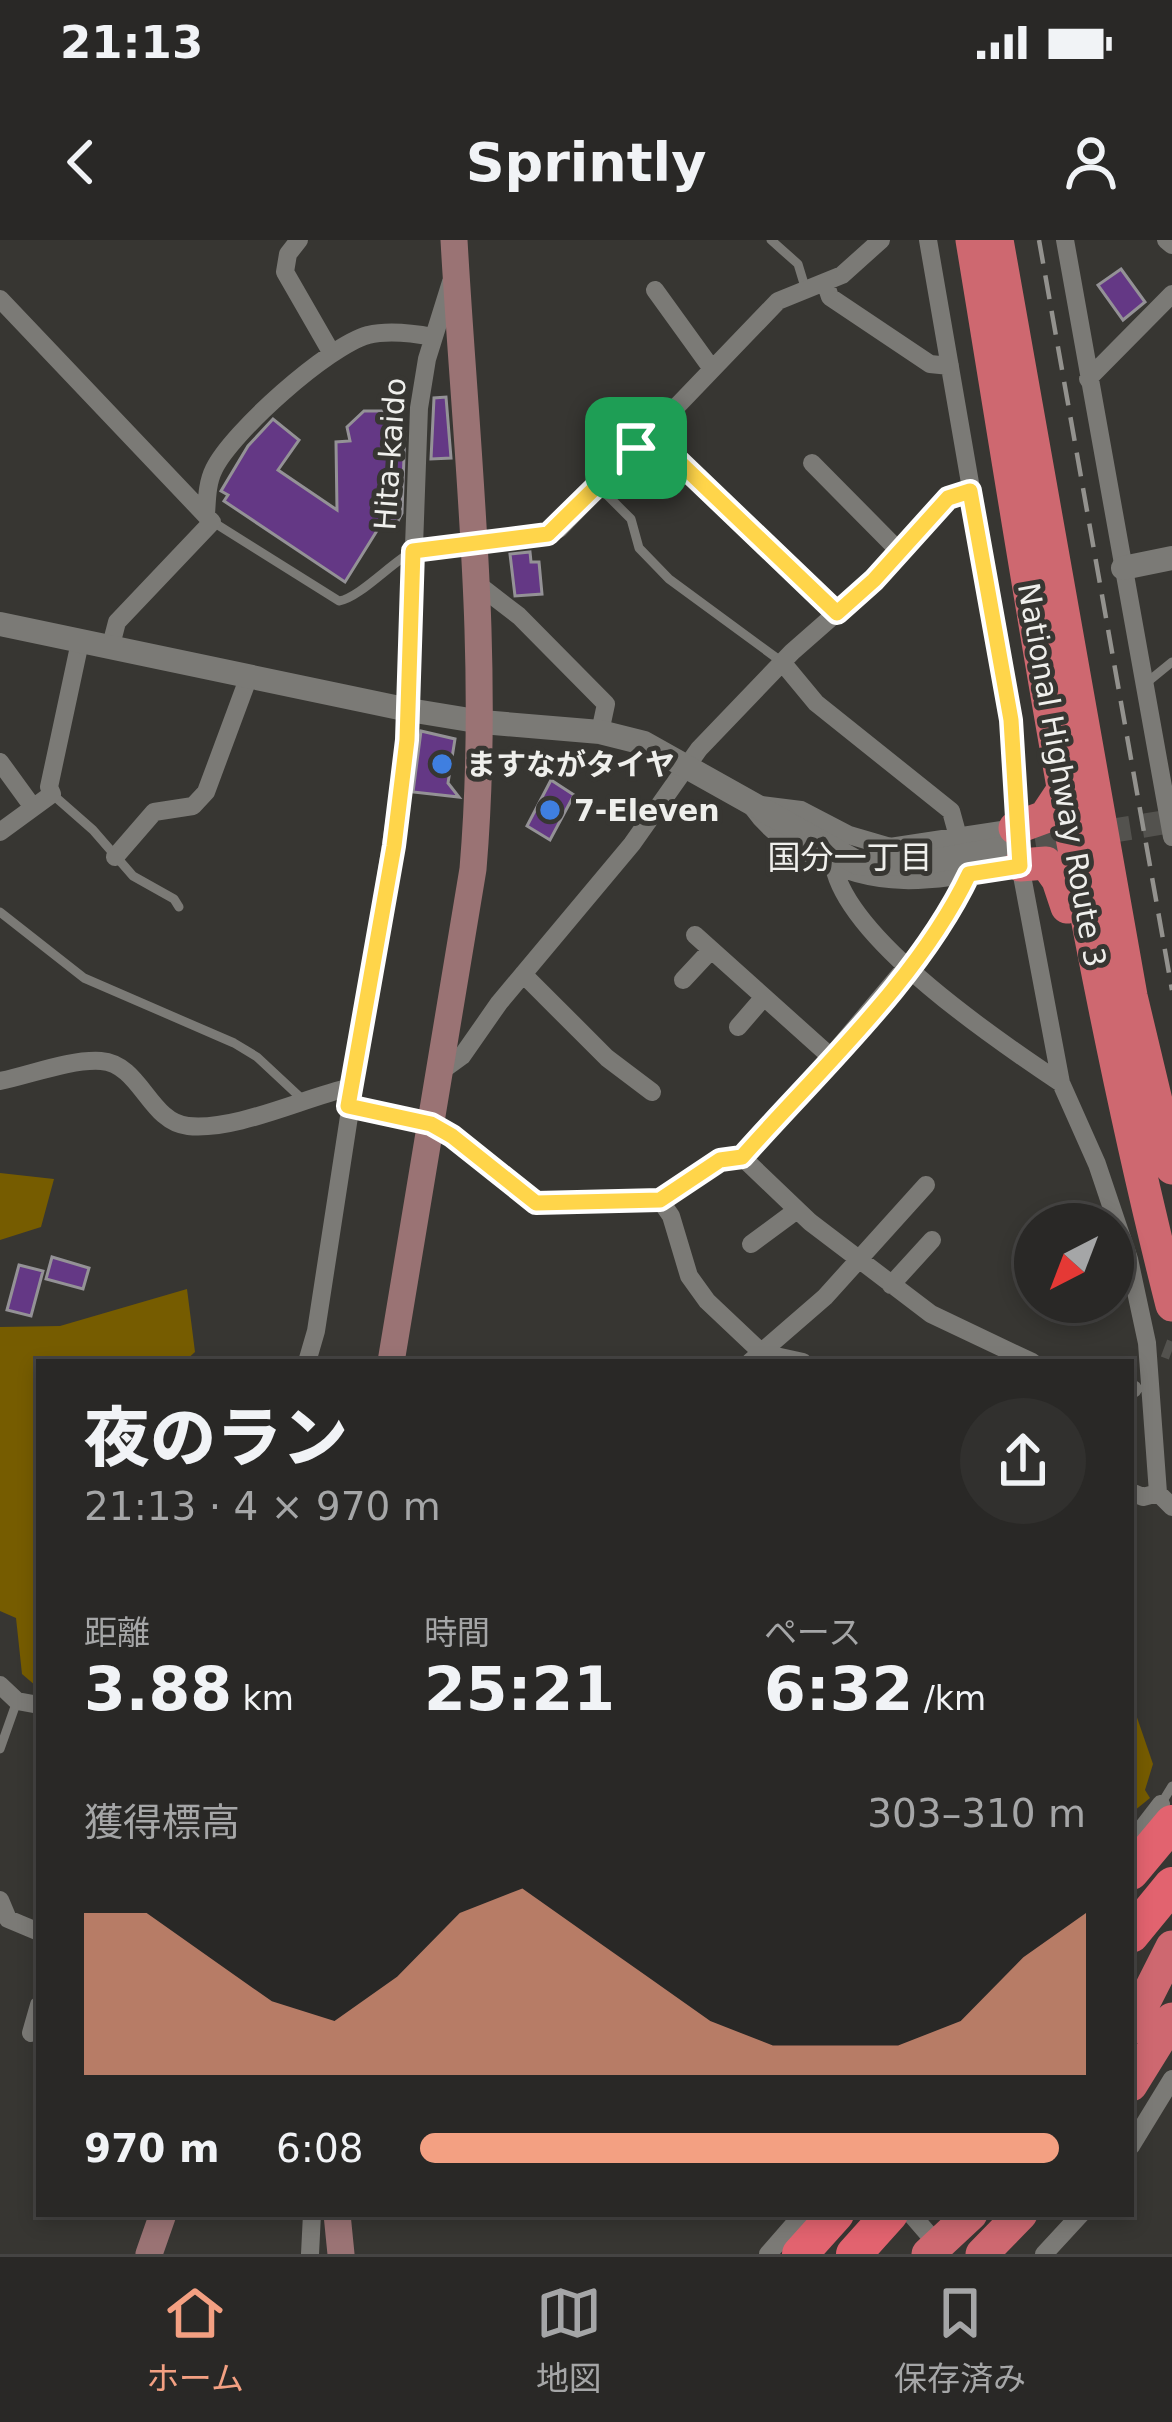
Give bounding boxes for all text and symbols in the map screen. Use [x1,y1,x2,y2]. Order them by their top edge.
text: 21:13 [60,16,203,69]
icon: back [48,129,114,195]
icon: person [1058,129,1124,195]
text: Sprintly [466,131,706,194]
street label: Hita-kaido [367,377,413,531]
pin [585,397,687,499]
icon: arrive [603,415,669,481]
street label: National Highway Route 3 [1011,580,1113,970]
place label: ますながタイヤ [466,747,675,782]
marker: ますながタイヤ [429,751,455,777]
place label: 7-Eleven [574,793,720,828]
marker: 7-Eleven [537,797,563,823]
district label: 国分一丁目 [768,838,933,877]
north arrow [1014,1203,1134,1323]
map controls [1014,1203,1134,1323]
button: share [960,1398,1086,1524]
text: 夜のラン [84,1400,348,1477]
text: 21:13 · 4 × 970 m [84,1484,441,1529]
text: 距離 [84,1613,150,1652]
text: 時間 [424,1613,490,1652]
text: ペース [764,1613,861,1652]
text: 3.88 [84,1654,232,1724]
text: 25:21 [424,1654,615,1724]
text: 6:32 [764,1654,913,1724]
text: km [232,1679,294,1718]
text: /km [913,1679,986,1718]
text: 303–310 m [867,1791,1086,1836]
text: 獲得標高 [84,1800,240,1845]
text: 970 m [84,2126,220,2171]
text: 6:08 [276,2126,364,2171]
tab: ホーム [146,2280,244,2400]
tab: 地図 [536,2280,602,2400]
tab: 保存済み [894,2280,1026,2400]

